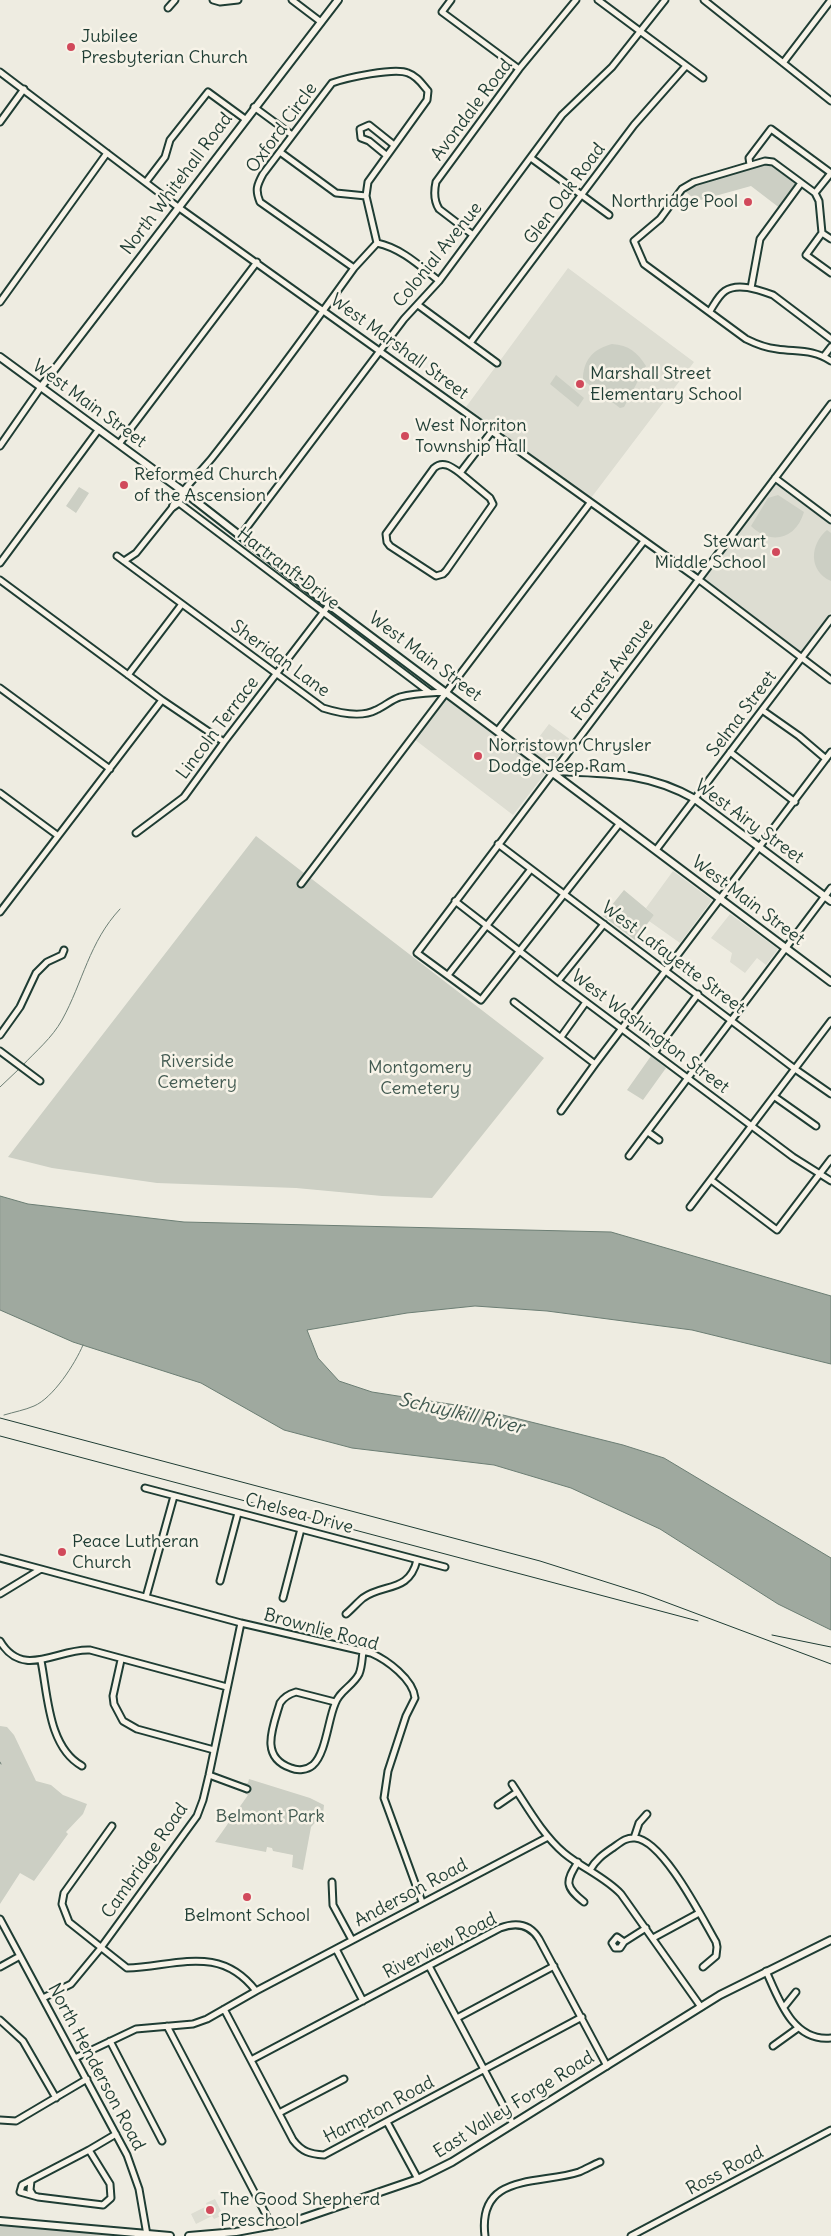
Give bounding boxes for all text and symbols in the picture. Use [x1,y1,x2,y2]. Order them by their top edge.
place label: Jubilee Presbyterian Church [81,26,248,68]
marker: Jubilee Presbyterian Church [65,41,77,53]
street label: Avondale Road [427,55,517,165]
street label: Oxford Circle [242,79,322,177]
street label: North Whitehall Road [117,109,237,259]
street label: Glen Oak Road [520,139,610,249]
place label: Northridge Pool [611,191,738,213]
marker: Northridge Pool [742,196,754,208]
street label: Colonial Avenue [389,198,487,312]
street label: West Marshall Street [326,290,472,404]
street label: West Main Street [28,355,150,453]
place label: Marshall Street Elementary School [590,363,742,406]
marker: Marshall Street Elementary School [574,378,586,390]
place label: West Norriton Township Hall [415,415,527,458]
marker: West Norriton Township Hall [399,430,411,442]
place label: Reformed Church of the Ascension [134,464,278,506]
marker: Reformed Church of the Ascension [118,479,130,491]
street label: Hartranft Drive [232,523,344,615]
place label: Stewart Middle School [654,531,766,574]
marker: Stewart Middle School [770,546,782,558]
street label: West Main Street [364,608,486,706]
street label: Forrest Avenue [568,615,658,725]
street label: Sheridan Lane [226,616,334,702]
street label: Selma Street [703,667,781,761]
street label: Lincoln Terrace [172,672,264,784]
place label: Norristown Chrysler Dodge Jeep Ram [488,735,651,778]
marker: Norristown Chrysler Dodge Jeep Ram [472,750,484,762]
street label: West Airy Street [690,775,808,869]
street label: West Main Street [687,852,809,950]
street label: West Lafayette Street [597,897,749,1019]
street label: West Washington Street [567,966,733,1098]
park label: Riverside Cemetery [157,1051,237,1094]
park label: Montgomery Cemetery [368,1057,472,1100]
water label: Schuylkill River [396,1389,526,1439]
street label: Chelsea Drive [243,1489,355,1539]
place label: Peace Lutheran Church [72,1531,199,1574]
marker: Peace Lutheran Church [56,1546,68,1558]
street label: Brownlie Road [261,1604,381,1656]
street label: Cambridge Road [97,1799,193,1923]
park label: Belmont Park [215,1806,325,1828]
street label: Anderson Road [351,1854,471,1932]
marker: Belmont School [241,1891,253,1903]
place label: Belmont School [184,1905,310,1927]
street label: Riverview Road [380,1908,500,1984]
street label: North Henderson Road [43,1980,149,2154]
street label: East Valley Forge Road [430,2047,598,2163]
street label: Hampton Road [320,2072,438,2148]
street label: Ross Road [683,2142,767,2200]
place label: The Good Shepherd Preschool [220,2189,380,2232]
marker: The Good Shepherd Preschool [204,2204,216,2216]

